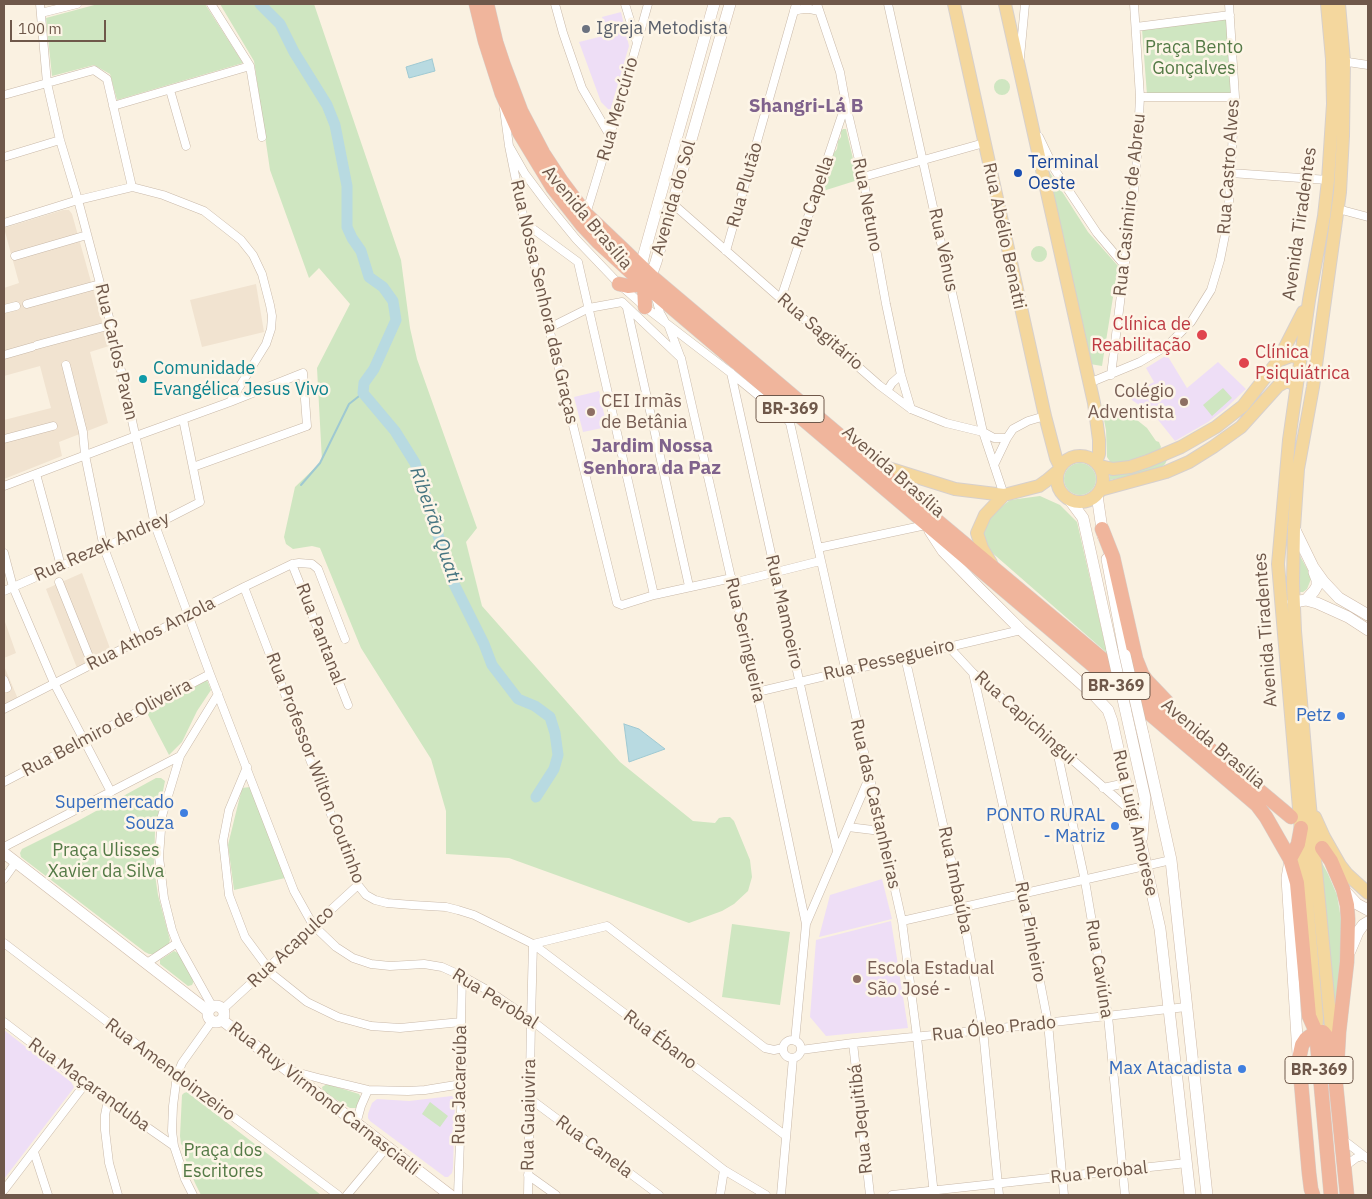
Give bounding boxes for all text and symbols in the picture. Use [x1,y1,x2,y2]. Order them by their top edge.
scale bar [12,10,109,42]
place label: Igreja Metodista [596,18,728,40]
text: 100 m [18,19,62,38]
marker: Igreja Metodista [580,23,592,35]
park label: Praça Bento Gonçalves [1145,37,1243,80]
street label: Rua Mercúrio [593,55,643,163]
district label: Shangri-Lá B [749,96,863,118]
street label: Rua Castro Alves [1213,99,1245,235]
street label: Rua Casimiro de Abreu [1110,112,1150,298]
street label: Avenida do Sol [647,138,701,258]
street label: Rua Plutão [723,140,767,230]
street label: Avenida Tiradentes [1279,146,1321,302]
place label: Terminal Oeste [1028,152,1099,194]
street label: Rua Capella [787,153,839,251]
street label: Rua Netuno [847,156,887,254]
street label: Rua Abélio Benatti [978,161,1030,311]
street label: Avenida Brasília [537,162,637,274]
marker: Terminal Oeste [1012,167,1024,179]
street label: Rua Nossa Senhora das Graças [505,178,583,426]
street label: Rua Vênus [924,206,962,294]
street label: Rua Carlos Pavan [90,282,142,422]
street label: Rua Sagitário [773,289,867,375]
place label: Clínica de Reabilitação [1091,314,1191,356]
marker: Clínica de Reabilitação [1195,328,1209,342]
place label: Clínica Psiquiátrica [1255,342,1350,384]
marker: Clínica Psiquiátrica [1237,356,1251,370]
place label: Comunidade Evangélica Jesus Vivo [153,358,329,400]
marker: Comunidade Evangélica Jesus Vivo [137,373,149,385]
place label: Colégio Adventista [1088,381,1174,424]
place label: CEI Irmãs de Betânia [601,391,687,434]
road number: BR-369 [756,396,824,422]
marker: Colégio Adventista [1178,396,1190,408]
marker: CEI Irmãs de Betânia [585,406,597,418]
street label: Avenida Brasília [837,422,949,522]
district label: Jardim Nossa Senhora da Paz [583,436,721,480]
water label: Ribeirão Quati [405,464,465,586]
street label: Rua Rezek Andrey [31,507,173,587]
street label: Avenida Tiradentes [1250,552,1282,708]
street label: Rua Mamoeiro [760,553,808,671]
street label: Rua Seringueira [720,575,770,705]
street label: Rua Pantanal [291,580,349,688]
street label: Rua Athos Anzola [83,592,219,676]
street label: Rua Pessegueiro [821,634,957,686]
street label: Rua Professor Wilton Coutinho [261,649,369,887]
street label: Rua Capichingui [970,667,1080,769]
road number: BR-369 [1082,672,1150,699]
street label: Rua Belmiro de Oliveira [18,674,196,782]
street label: Avenida Brasília [1157,694,1269,794]
place label: Petz [1296,705,1331,727]
marker: Petz [1335,710,1347,722]
street label: Rua das Castanheiras [845,717,905,891]
street label: Rua Luigi Amorese [1108,748,1162,898]
place label: Supermercado Souza [55,792,174,834]
place label: PONTO RURAL - Matriz [986,805,1105,848]
marker: Supermercado Souza [178,807,190,819]
marker: PONTO RURAL - Matriz [1109,820,1121,832]
street label: Rua Imbaúba [933,825,977,935]
park label: Praça Ulisses Xavier da Silva [48,840,164,882]
street label: Rua Pinheiro [1010,880,1050,984]
street label: Rua Acapulco [243,901,339,993]
street label: Rua Caviúna [1081,918,1117,1020]
place label: Escola Estadual São José - [867,958,994,1001]
street label: Rua Perobal [448,964,542,1034]
marker: Escola Estadual São José - [851,973,863,985]
street label: Rua Ébano [619,1005,701,1075]
street label: Rua Óleo Prado [931,1012,1057,1046]
street label: Rua Amendoinzeiro [101,1014,239,1126]
street label: Rua Ruy Virmond Carnascialli [224,1018,424,1180]
street label: Rua Jacareúba [448,1025,472,1145]
street label: Rua Maçaranduba [24,1033,154,1137]
road number: BR-369 [1285,1056,1353,1084]
place label: Max Atacadista [1109,1058,1232,1080]
street label: Rua Guaiuvira [517,1059,541,1171]
street label: Rua Jequitibá [844,1063,878,1175]
marker: Max Atacadista [1236,1063,1248,1075]
street label: Rua Canela [551,1111,637,1183]
park label: Praça dos Escritores [183,1140,263,1182]
street label: Rua Perobal [1049,1157,1149,1189]

